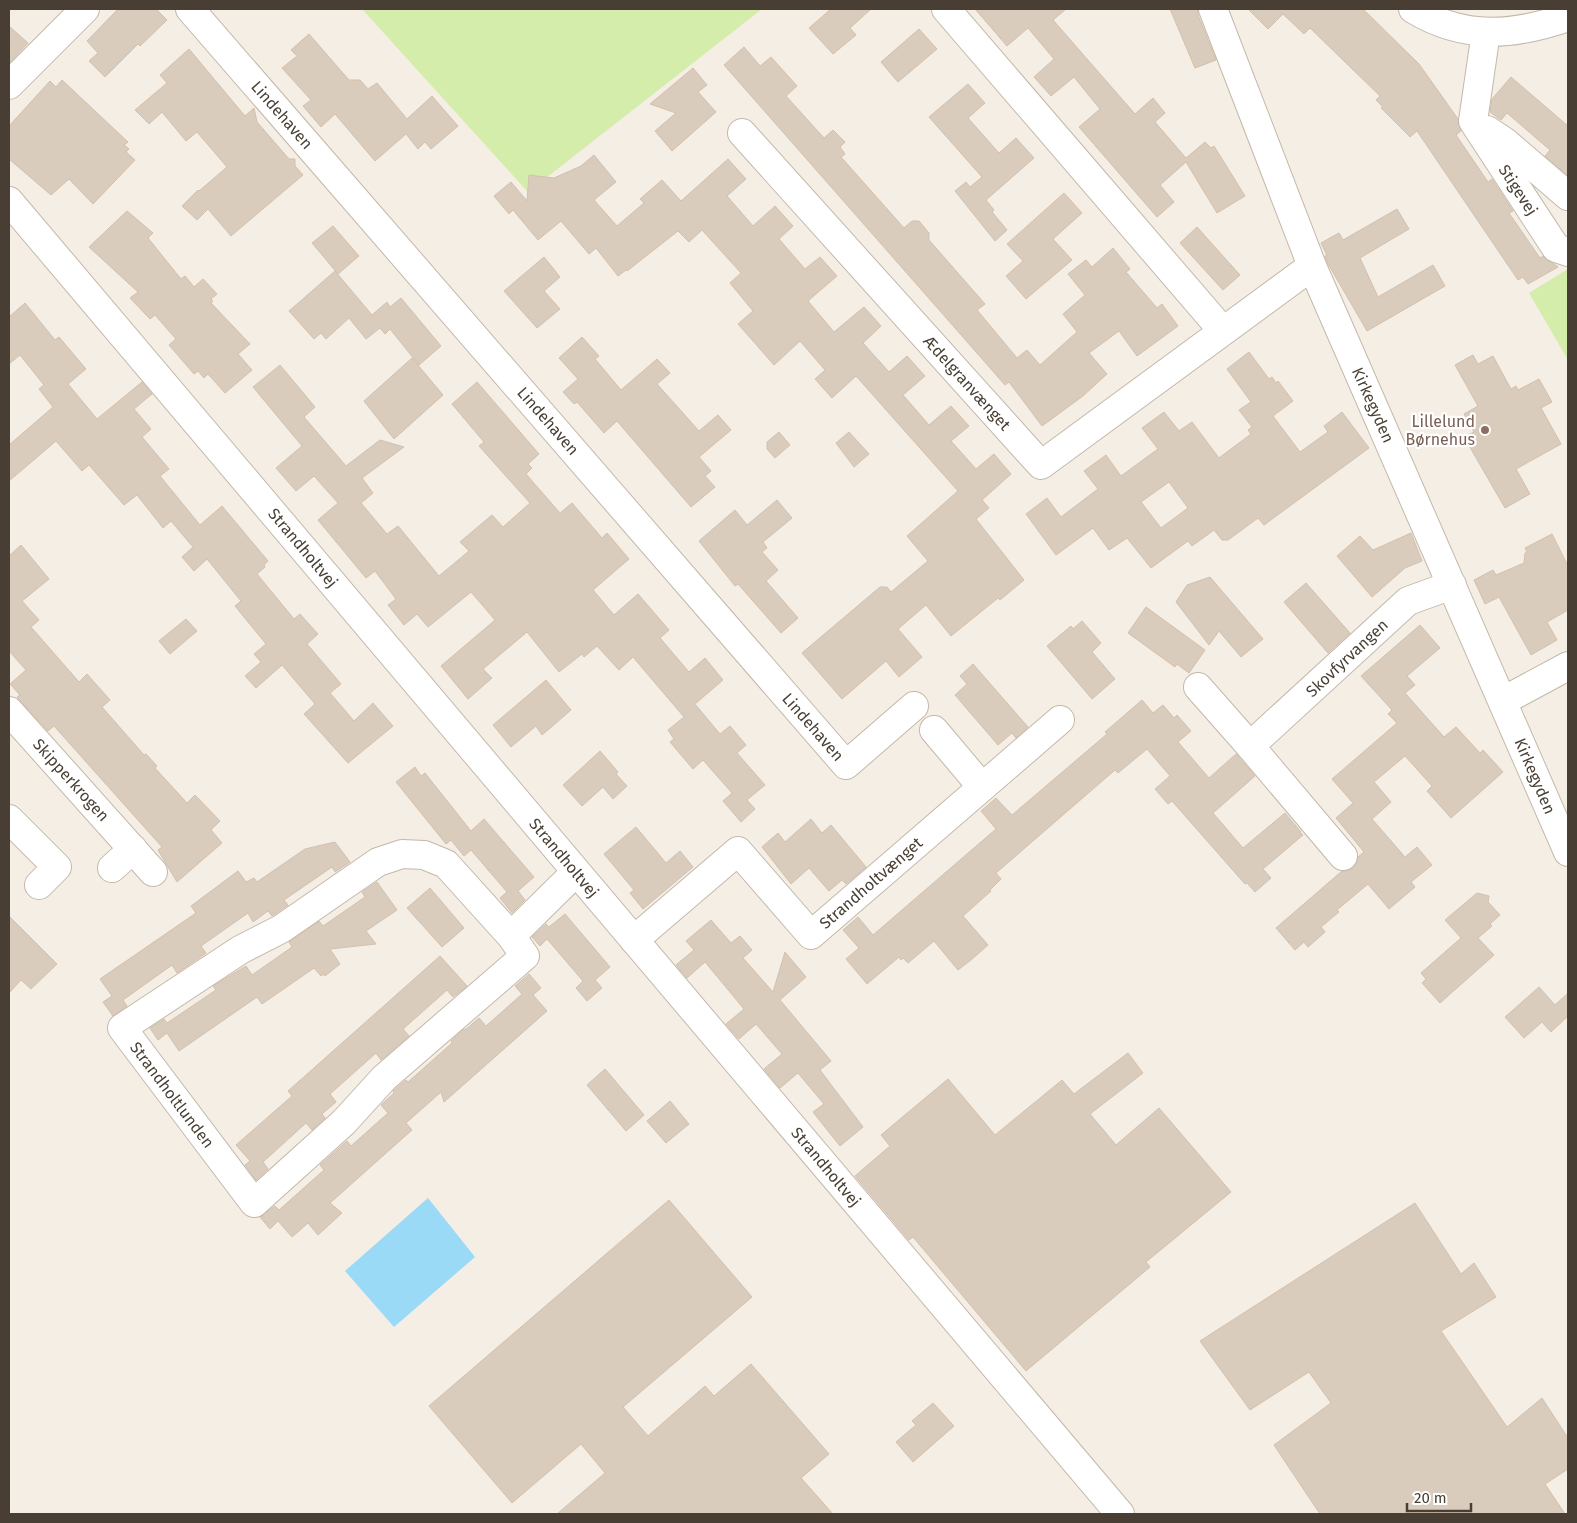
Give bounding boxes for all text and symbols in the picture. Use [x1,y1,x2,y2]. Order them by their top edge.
street label: Lindehaven [247,77,317,153]
street label: Stigevej [1495,161,1541,219]
street label: Ædelgranvænget [919,331,1015,434]
street label: Kirkegyden [1348,364,1398,446]
street label: Lindehaven [513,383,583,459]
place label: Lillelund Børnehus [1405,412,1475,449]
marker: Lillelund Børnehus [1479,424,1491,436]
street label: Strandholtvej [264,504,342,592]
street label: Skovfyrvangen [1302,615,1392,701]
street label: Lindehaven [778,689,848,765]
street label: Skipperkrogen [29,735,113,825]
street label: Kirkegyden [1510,735,1560,817]
street label: Strandholtvej [525,814,603,902]
street label: Strandholtvænget [816,833,926,933]
street label: Strandholtlunden [126,1038,218,1152]
street label: Strandholtvej [787,1123,865,1211]
scale bar [1407,1480,1471,1512]
text: 20 m [1414,1489,1447,1507]

